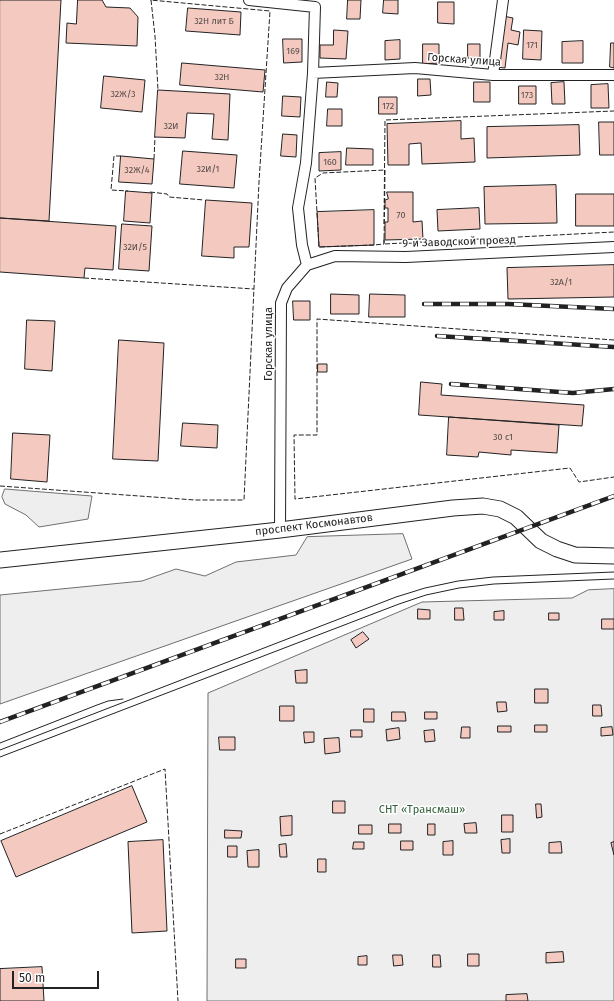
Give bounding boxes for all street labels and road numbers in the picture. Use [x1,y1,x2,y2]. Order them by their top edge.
street label: Горская улица [427,51,501,69]
street label: 9-й Заводской проезд [402,233,516,251]
street label: Горская улица [262,307,276,381]
street label: проспект Космонавтов [254,511,374,539]

